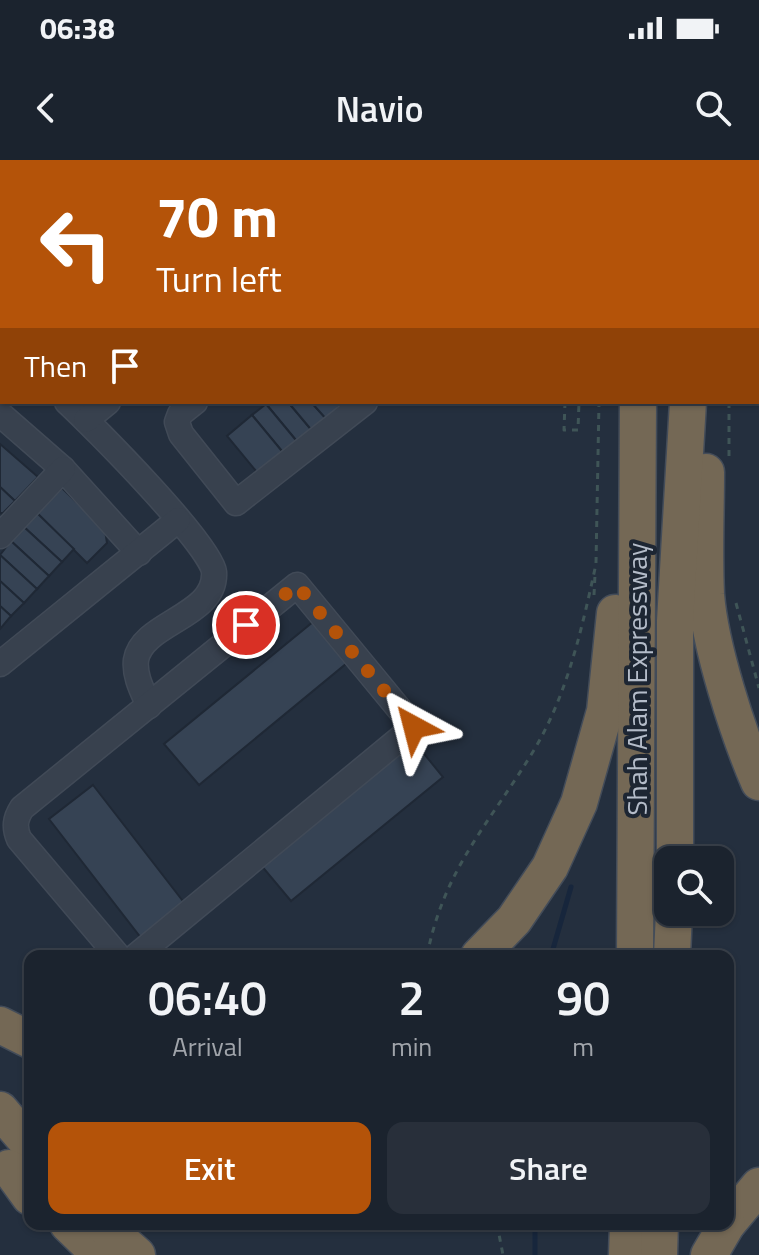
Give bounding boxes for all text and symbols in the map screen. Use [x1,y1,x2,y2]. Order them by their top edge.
text: 06:38 [40,5,115,51]
text: Navio [335,81,424,136]
icon: back [24,86,68,130]
icon: search [691,86,735,130]
text: 70 m [156,174,278,259]
icon: left [24,192,128,296]
text: Turn left [156,251,282,306]
text: Then [24,343,87,389]
icon: arrive [103,344,147,388]
street label: Shah Alam Expressway [615,542,658,816]
pin [212,591,280,659]
icon: arrive [224,603,268,647]
position arrow [372,685,456,769]
map controls [654,846,734,926]
button: search [654,846,734,926]
text: 06:40 [148,961,267,1034]
text: 2 [398,961,425,1034]
text: 90 [556,961,610,1034]
text: Arrival [172,1027,243,1066]
text: min [391,1027,432,1066]
text: m [572,1027,594,1066]
button: Exit [48,1122,371,1214]
button: Share [387,1122,710,1214]

